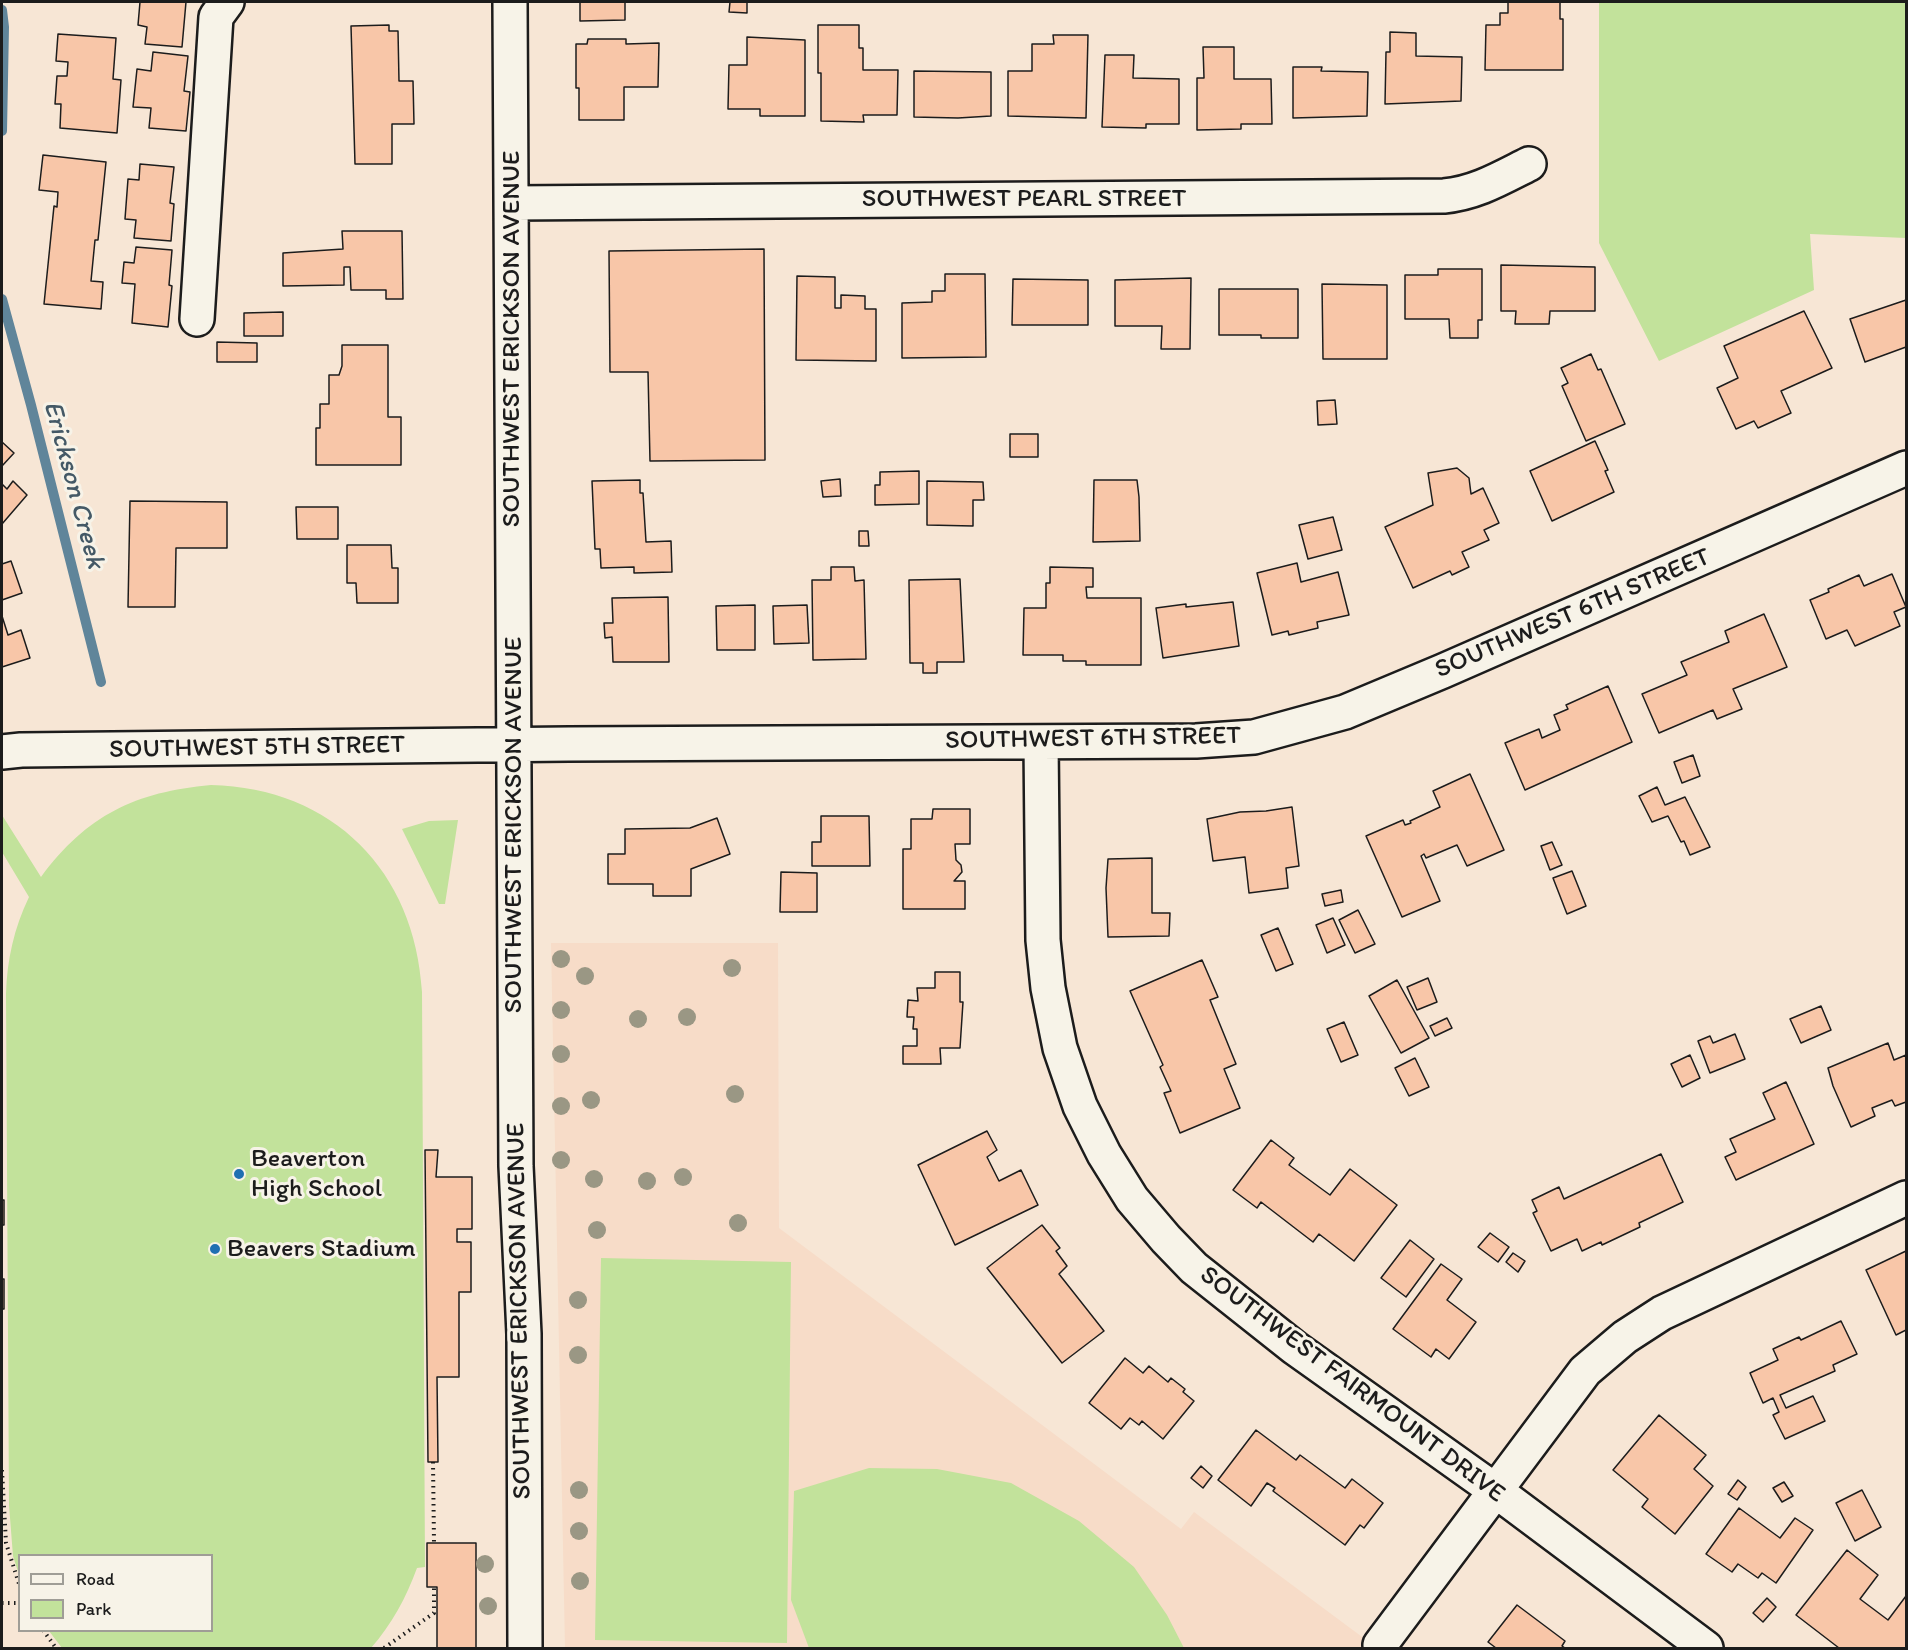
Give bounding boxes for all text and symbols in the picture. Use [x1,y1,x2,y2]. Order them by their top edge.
street label: SOUTHWEST ERICKSON AVENUE [496,151,528,527]
street label: SOUTHWEST PEARL STREET [862,183,1186,215]
water label: Erickson Creek [35,398,111,572]
street label: SOUTHWEST 6TH STREET [1431,542,1715,686]
street label: SOUTHWEST ERICKSON AVENUE [498,637,530,1013]
street label: SOUTHWEST 6TH STREET [945,721,1241,757]
street label: SOUTHWEST 5TH STREET [109,730,405,766]
street label: SOUTHWEST ERICKSON AVENUE [501,1122,539,1500]
place label: Beaverton High School [251,1143,382,1204]
marker: Beaverton High School [232,1167,246,1181]
place label: Beavers Stadium [227,1233,416,1265]
marker: Beavers Stadium [208,1242,222,1256]
street label: SOUTHWEST FAIRMOUNT DRIVE [1193,1260,1511,1510]
legend [18,1554,213,1632]
text: Road [76,1568,115,1590]
text: Park [76,1598,111,1620]

